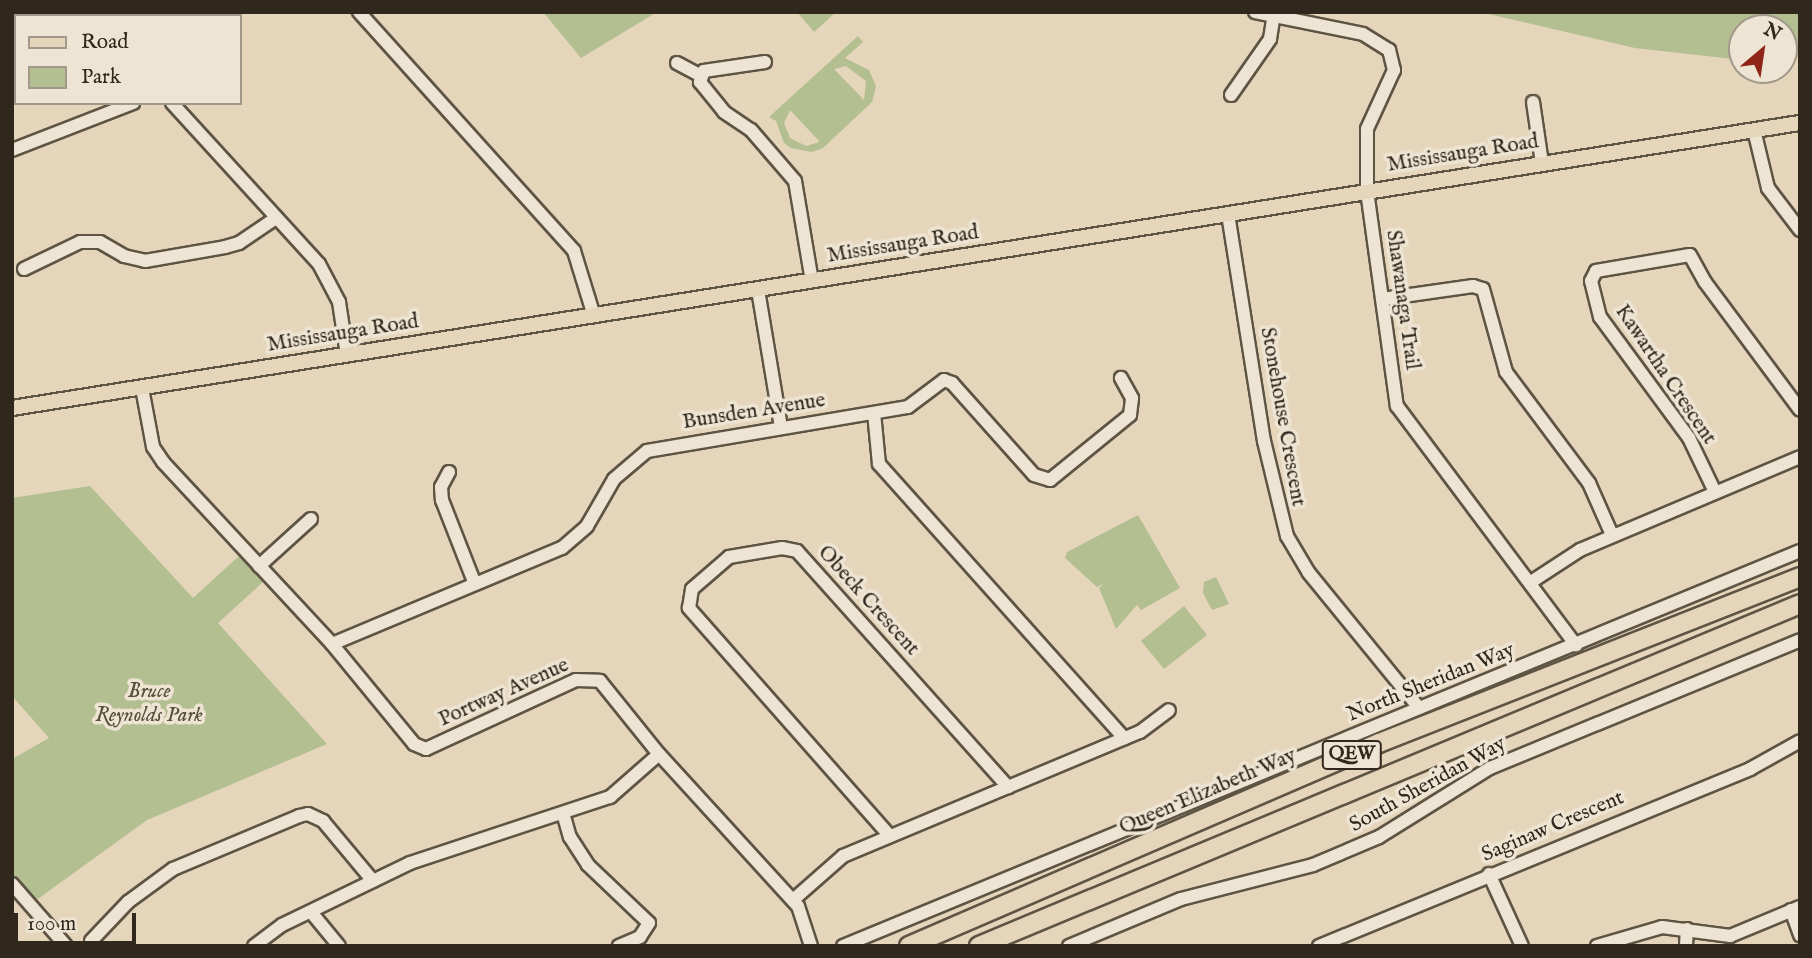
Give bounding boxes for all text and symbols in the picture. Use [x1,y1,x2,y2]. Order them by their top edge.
legend [14,14,242,105]
north arrow [1728,14,1798,84]
text: N [1759,18,1785,47]
text: Road [81,29,128,56]
text: Park [81,64,121,91]
street label: Mississauga Road [1385,130,1541,178]
street label: Mississauga Road [825,221,981,269]
street label: Shawanaga Trail [1380,229,1424,371]
street label: Kawartha Crescent [1609,300,1721,450]
street label: Mississauga Road [265,310,421,358]
street label: Stonehouse Crescent [1254,325,1310,509]
street label: Bunsden Avenue [681,388,827,436]
street label: Obeck Crescent [812,541,924,661]
street label: North Sheridan Way [1344,638,1518,728]
street label: Portway Avenue [435,653,573,733]
park label: Bruce Reynolds Park [95,679,203,729]
street label: South Sheridan Way [1346,732,1510,838]
road number: QEW [1320,740,1384,770]
street label: Queen Elizabeth Way [1116,743,1300,841]
street label: Saginaw Crescent [1478,786,1628,868]
scale bar [18,898,140,942]
text: 100 m [27,911,76,938]

